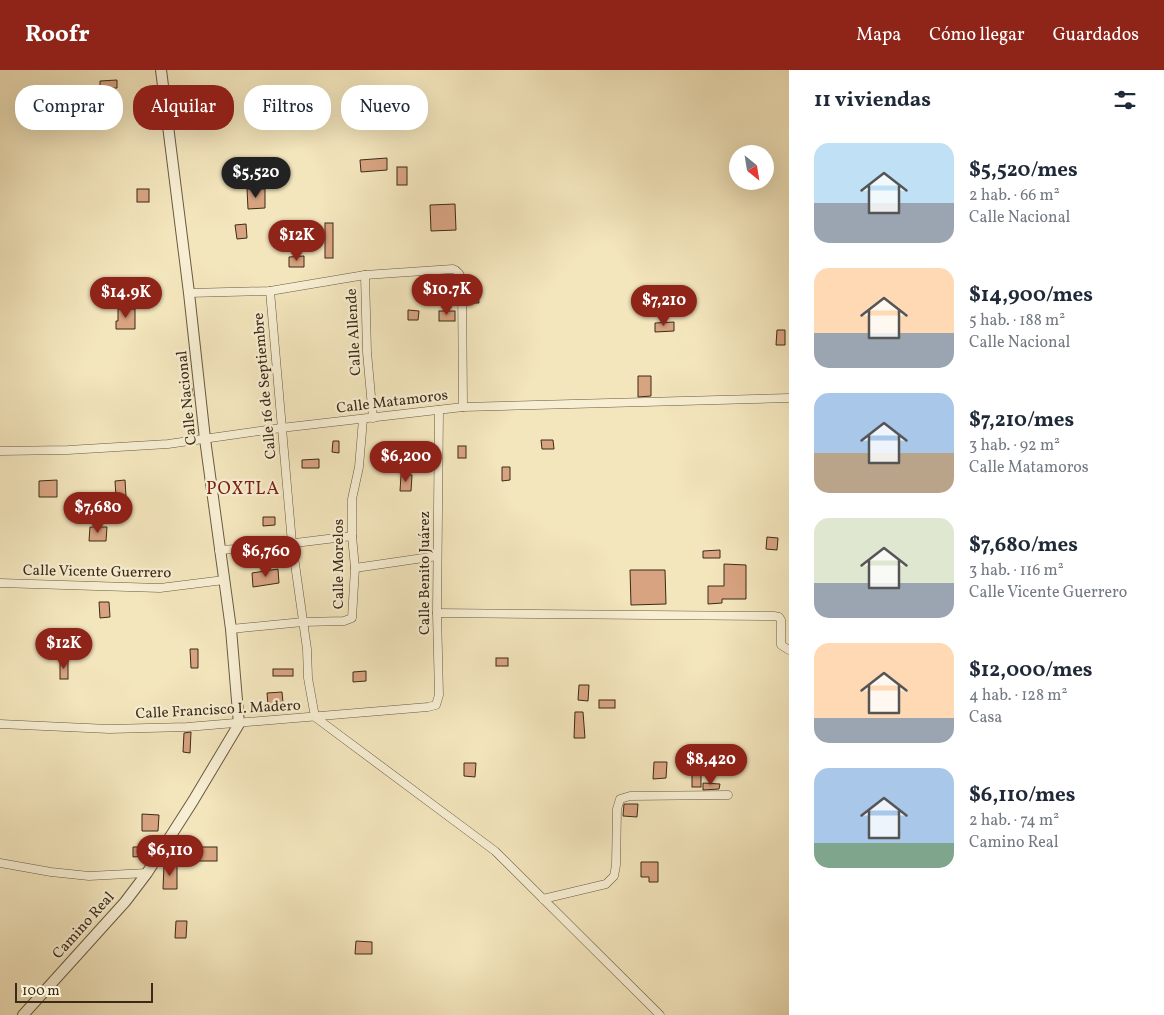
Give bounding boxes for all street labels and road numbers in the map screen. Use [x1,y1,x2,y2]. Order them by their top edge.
street label: Calle Allende [342,288,367,376]
street label: Calle 16 de Septiembre [249,312,282,460]
street label: Calle Nacional [172,349,203,446]
street label: Calle Matamoros [335,385,449,420]
street label: Calle Benito Juárez [415,511,436,635]
street label: Calle Morelos [329,519,350,609]
street label: Calle Vicente Guerrero [23,561,171,584]
street label: Calle Francisco I. Madero [135,696,301,725]
street label: Camino Real [48,888,120,964]

